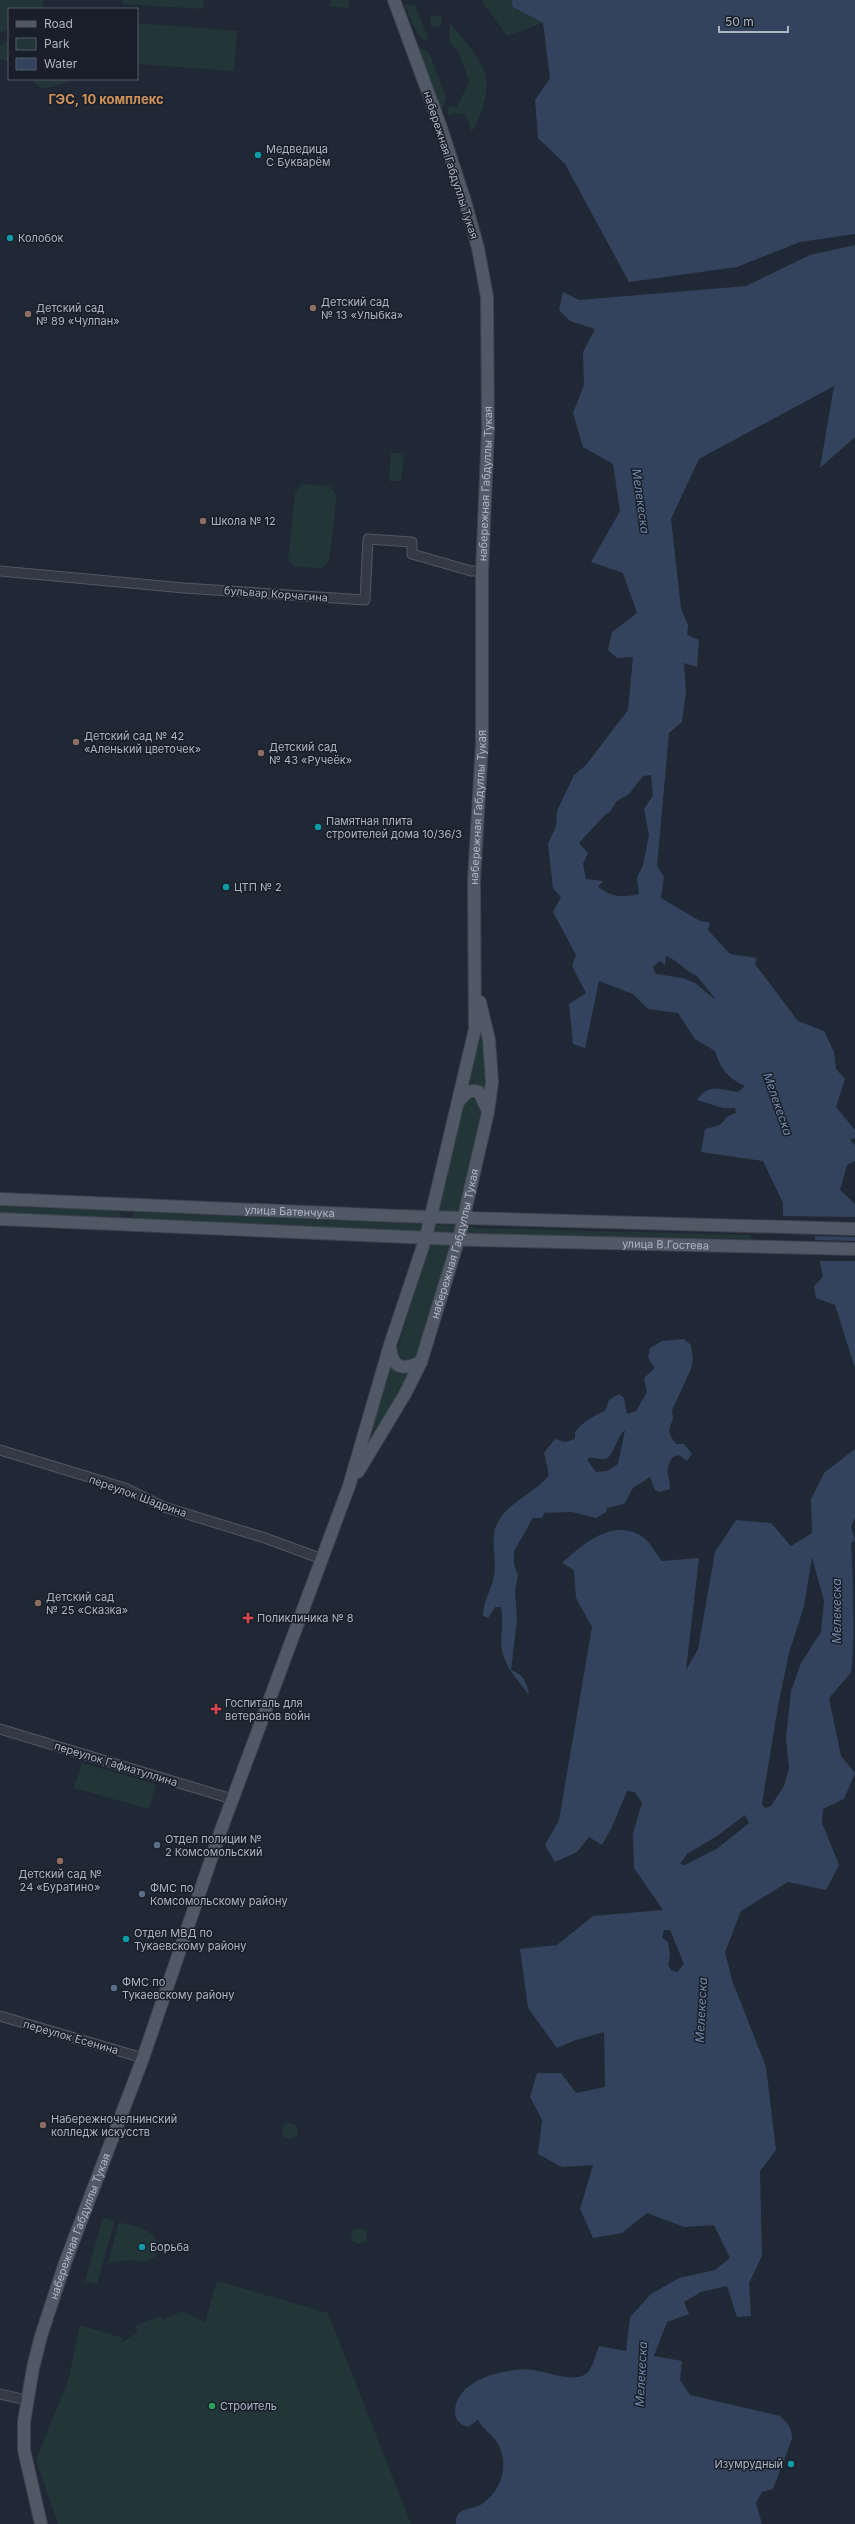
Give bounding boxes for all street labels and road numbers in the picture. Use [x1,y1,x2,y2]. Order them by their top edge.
street label: набережная Габдуллы Тукая [420,89,482,241]
street label: набережная Габдуллы Тукая [475,406,495,561]
street label: бульвар Корчагина [224,583,328,605]
street label: набережная Габдуллы Тукая [467,730,489,885]
street label: набережная Габдуллы Тукая [428,1167,482,1320]
street label: улица Батенчука [244,1202,335,1220]
street label: улица В.Гостева [622,1236,709,1253]
street label: переулок Шадрина [87,1472,189,1520]
street label: переулок Гафиатуллина [53,1739,179,1789]
street label: переулок Есенина [22,2017,120,2057]
street label: набережная Габдуллы Тукая [46,2151,113,2301]

